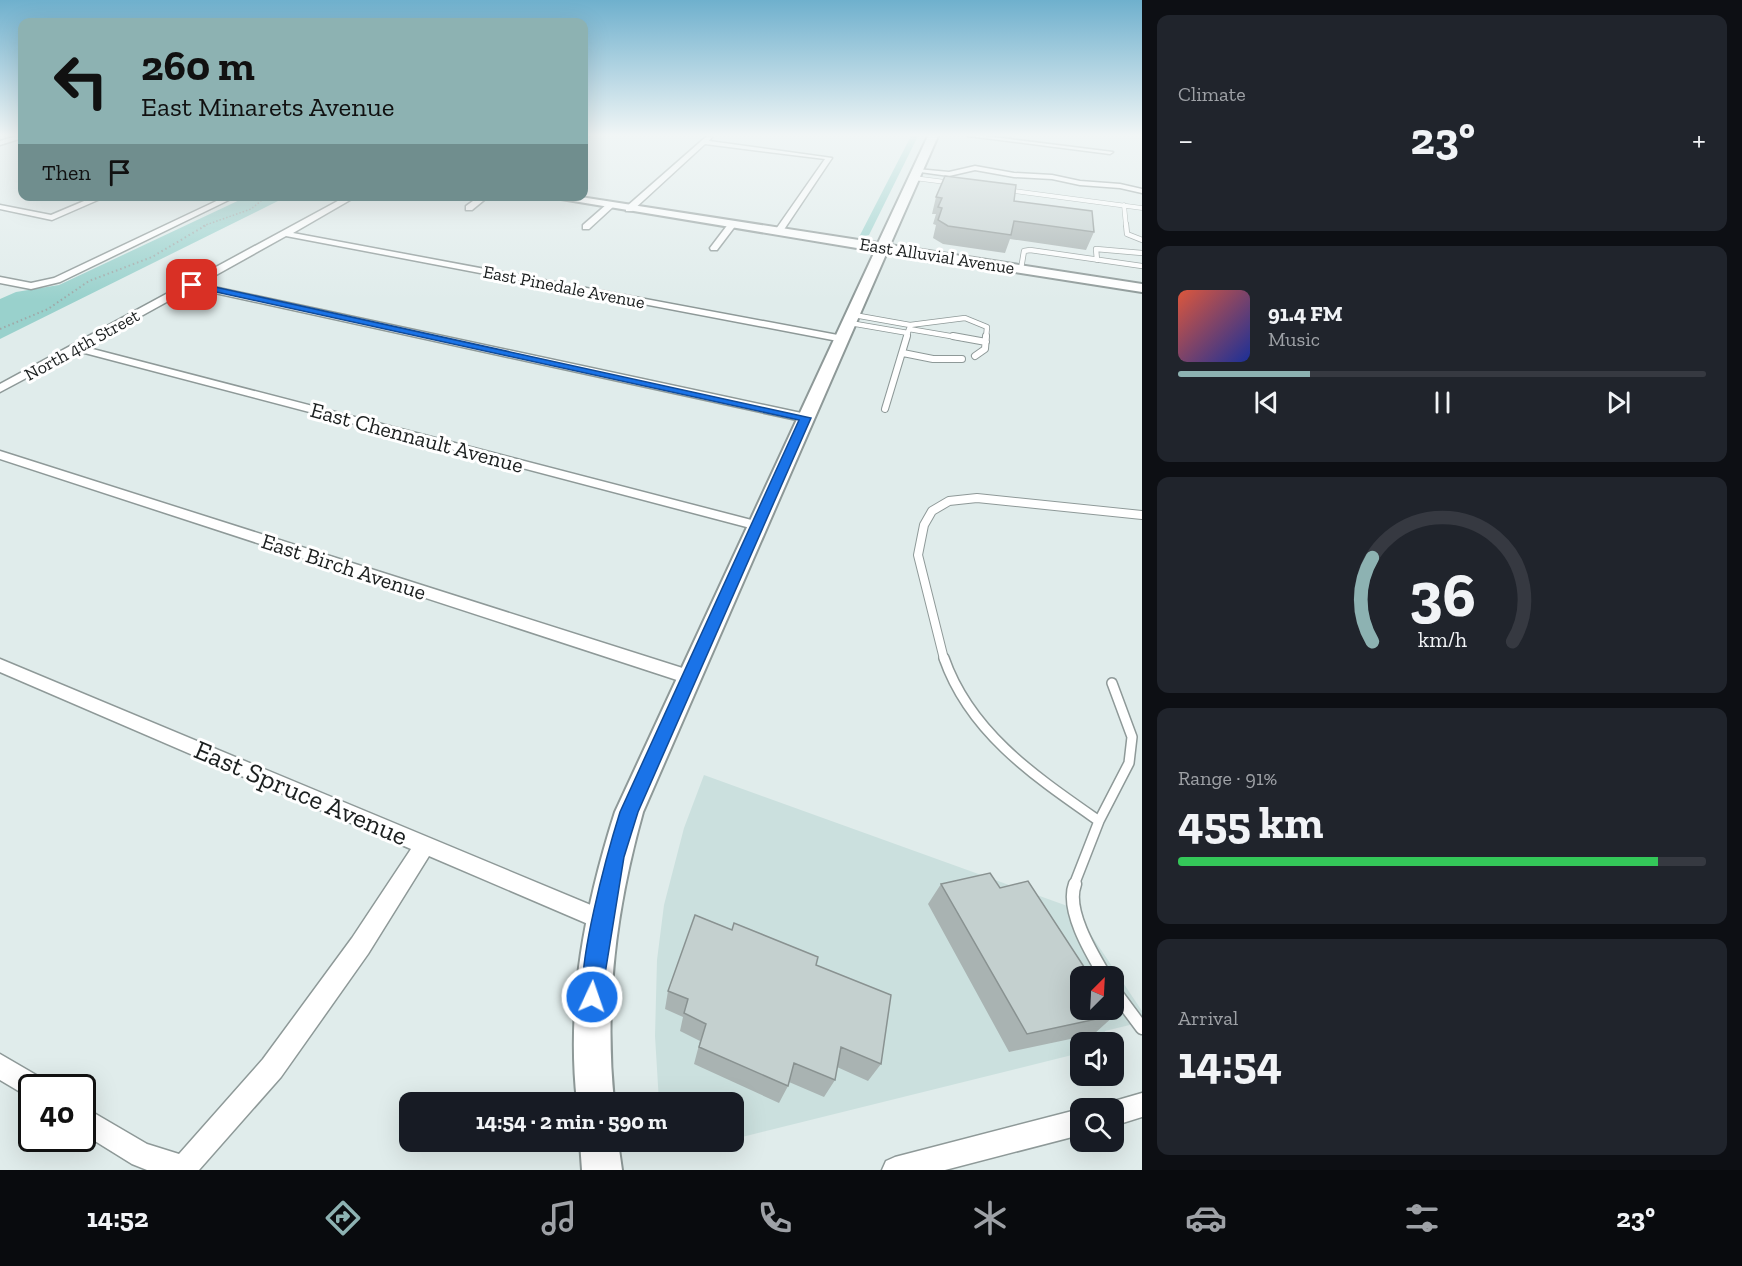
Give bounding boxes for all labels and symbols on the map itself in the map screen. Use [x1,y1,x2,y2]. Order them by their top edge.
street label: East Alluvial Avenue [858,233,1016,279]
pin [166,259,217,310]
street label: East Pinedale Avenue [481,261,647,313]
street label: North 4th Street [21,304,144,386]
street label: East Chennault Avenue [307,396,526,479]
street label: East Birch Avenue [258,527,429,606]
street label: East Spruce Avenue [190,734,412,852]
position arrow [560,965,624,1029]
north arrow [1070,966,1124,1020]
speed limit sign: 40 [18,1074,96,1152]

